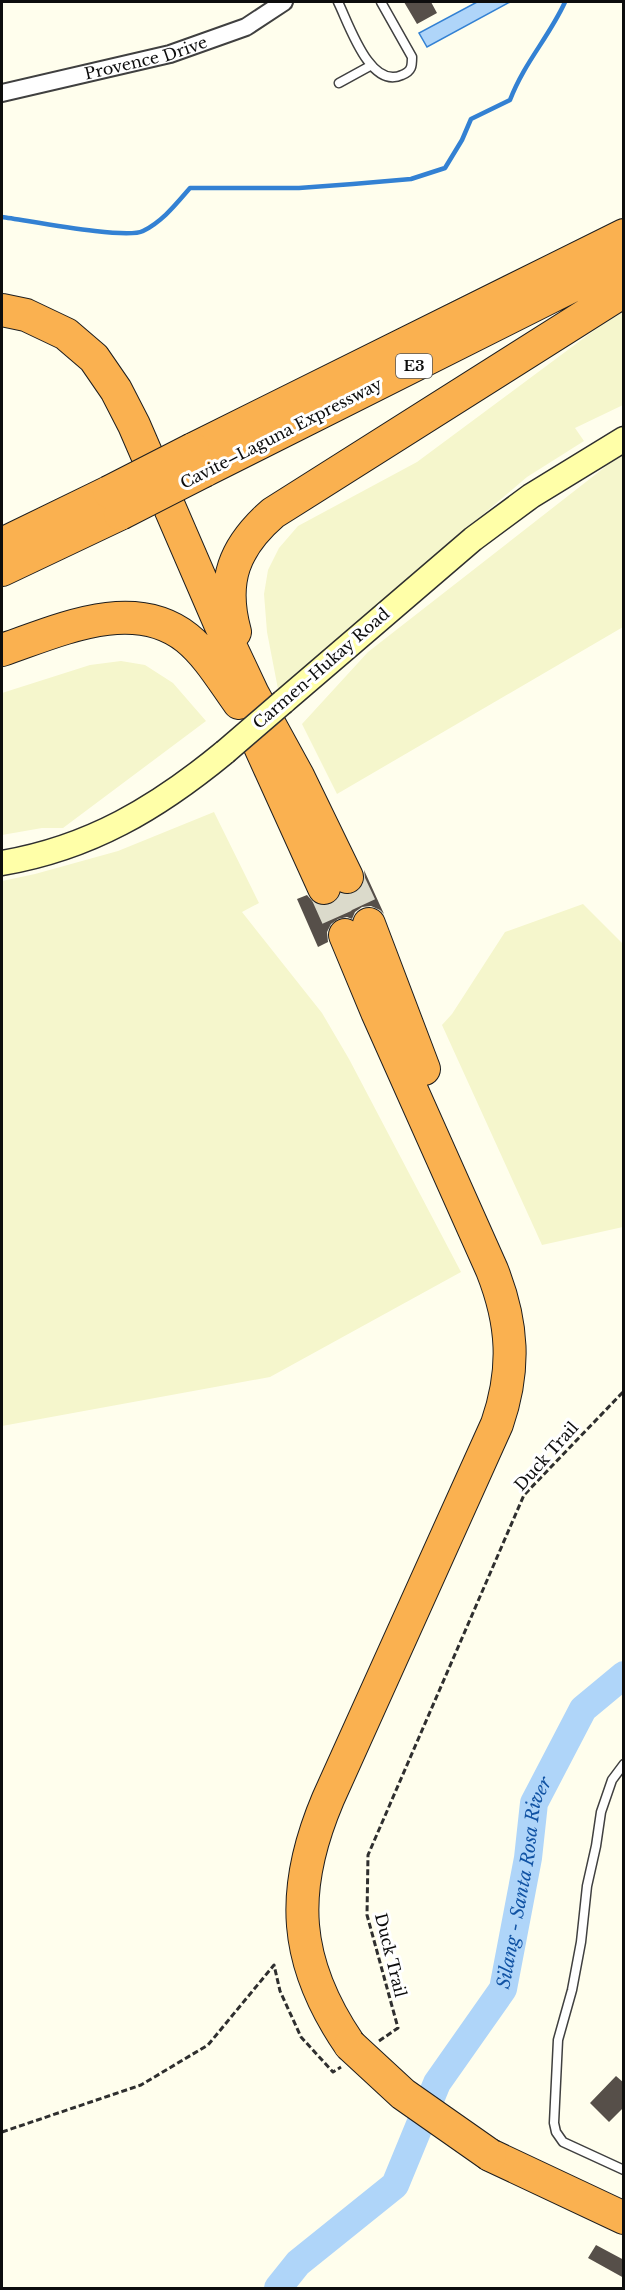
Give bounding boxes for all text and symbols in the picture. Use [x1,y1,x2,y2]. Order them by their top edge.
street label: Provence Drive [82,32,210,84]
road number: E3 [396,354,432,378]
street label: Cavite–Laguna Expressway [177,373,386,493]
street label: Carmen-Hukay Road [249,603,394,733]
street label: Duck Trail [510,1417,582,1495]
water label: Silang - Santa Rosa River [492,1773,557,1991]
street label: Duck Trail [371,1911,411,1999]

